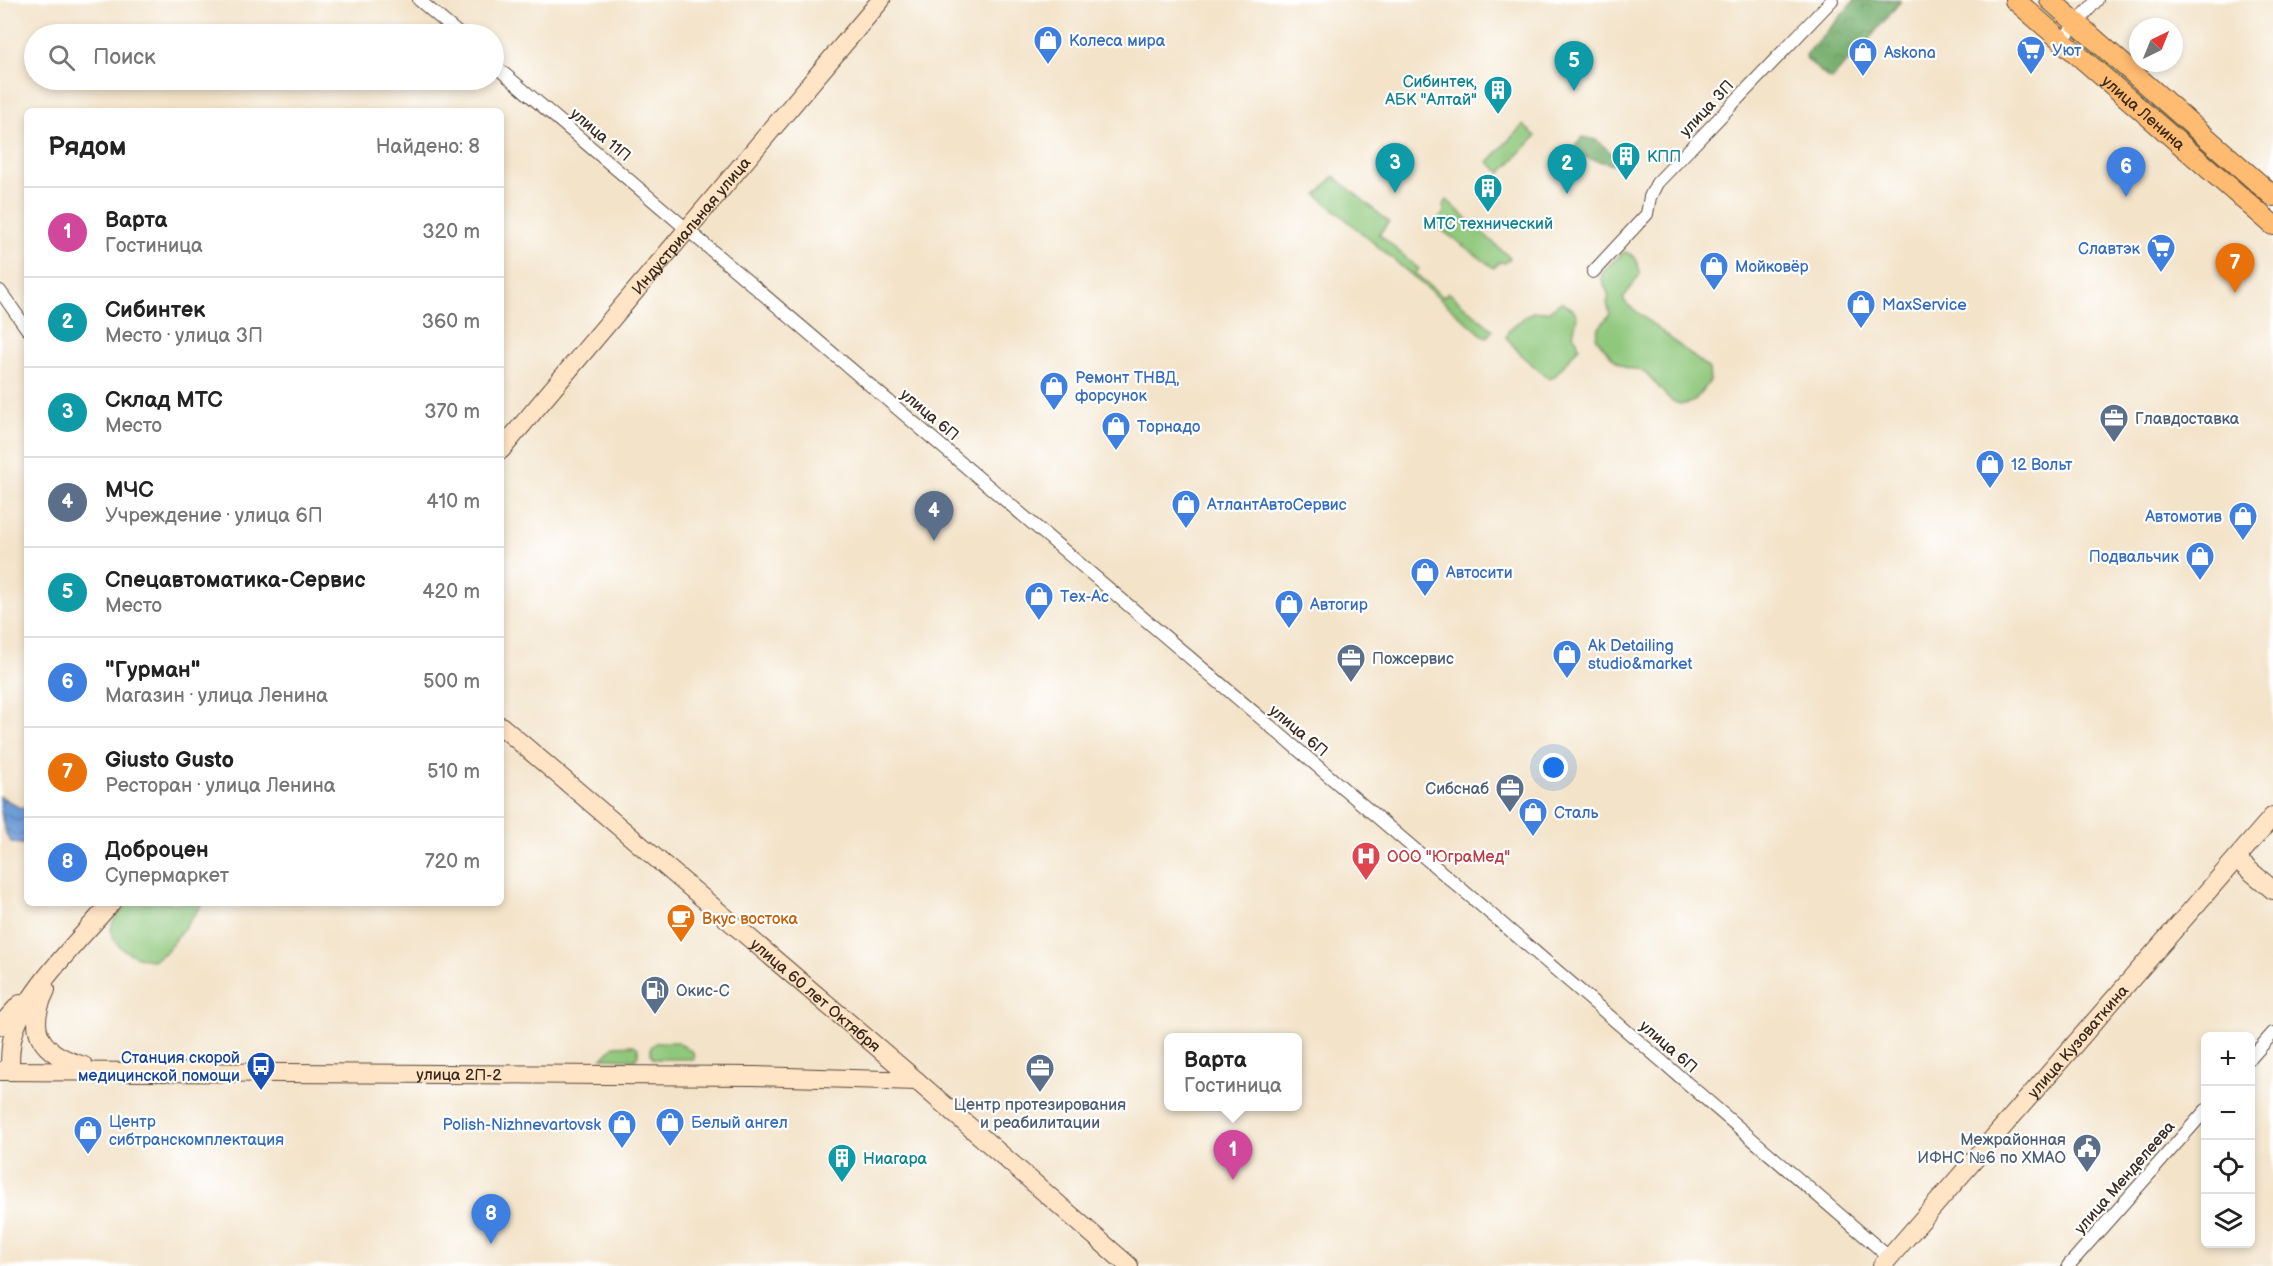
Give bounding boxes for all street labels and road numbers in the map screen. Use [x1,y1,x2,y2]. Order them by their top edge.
street label: улица Ленина [2097,72,2189,155]
street label: улица 3П [1676,77,1738,141]
street label: улица 11П [566,104,634,166]
street label: Индустриальная улица [628,153,756,299]
street label: улица 6П [896,385,962,445]
street label: улица 6П [1265,701,1331,761]
street label: улица 60 лет Октября [746,935,884,1057]
street label: улица Кузоваткина [2024,981,2133,1103]
street label: улица 6П [1635,1017,1701,1077]
street label: улица 2П-2 [416,1066,502,1085]
street label: улица Менделеева [2071,1117,2180,1238]

